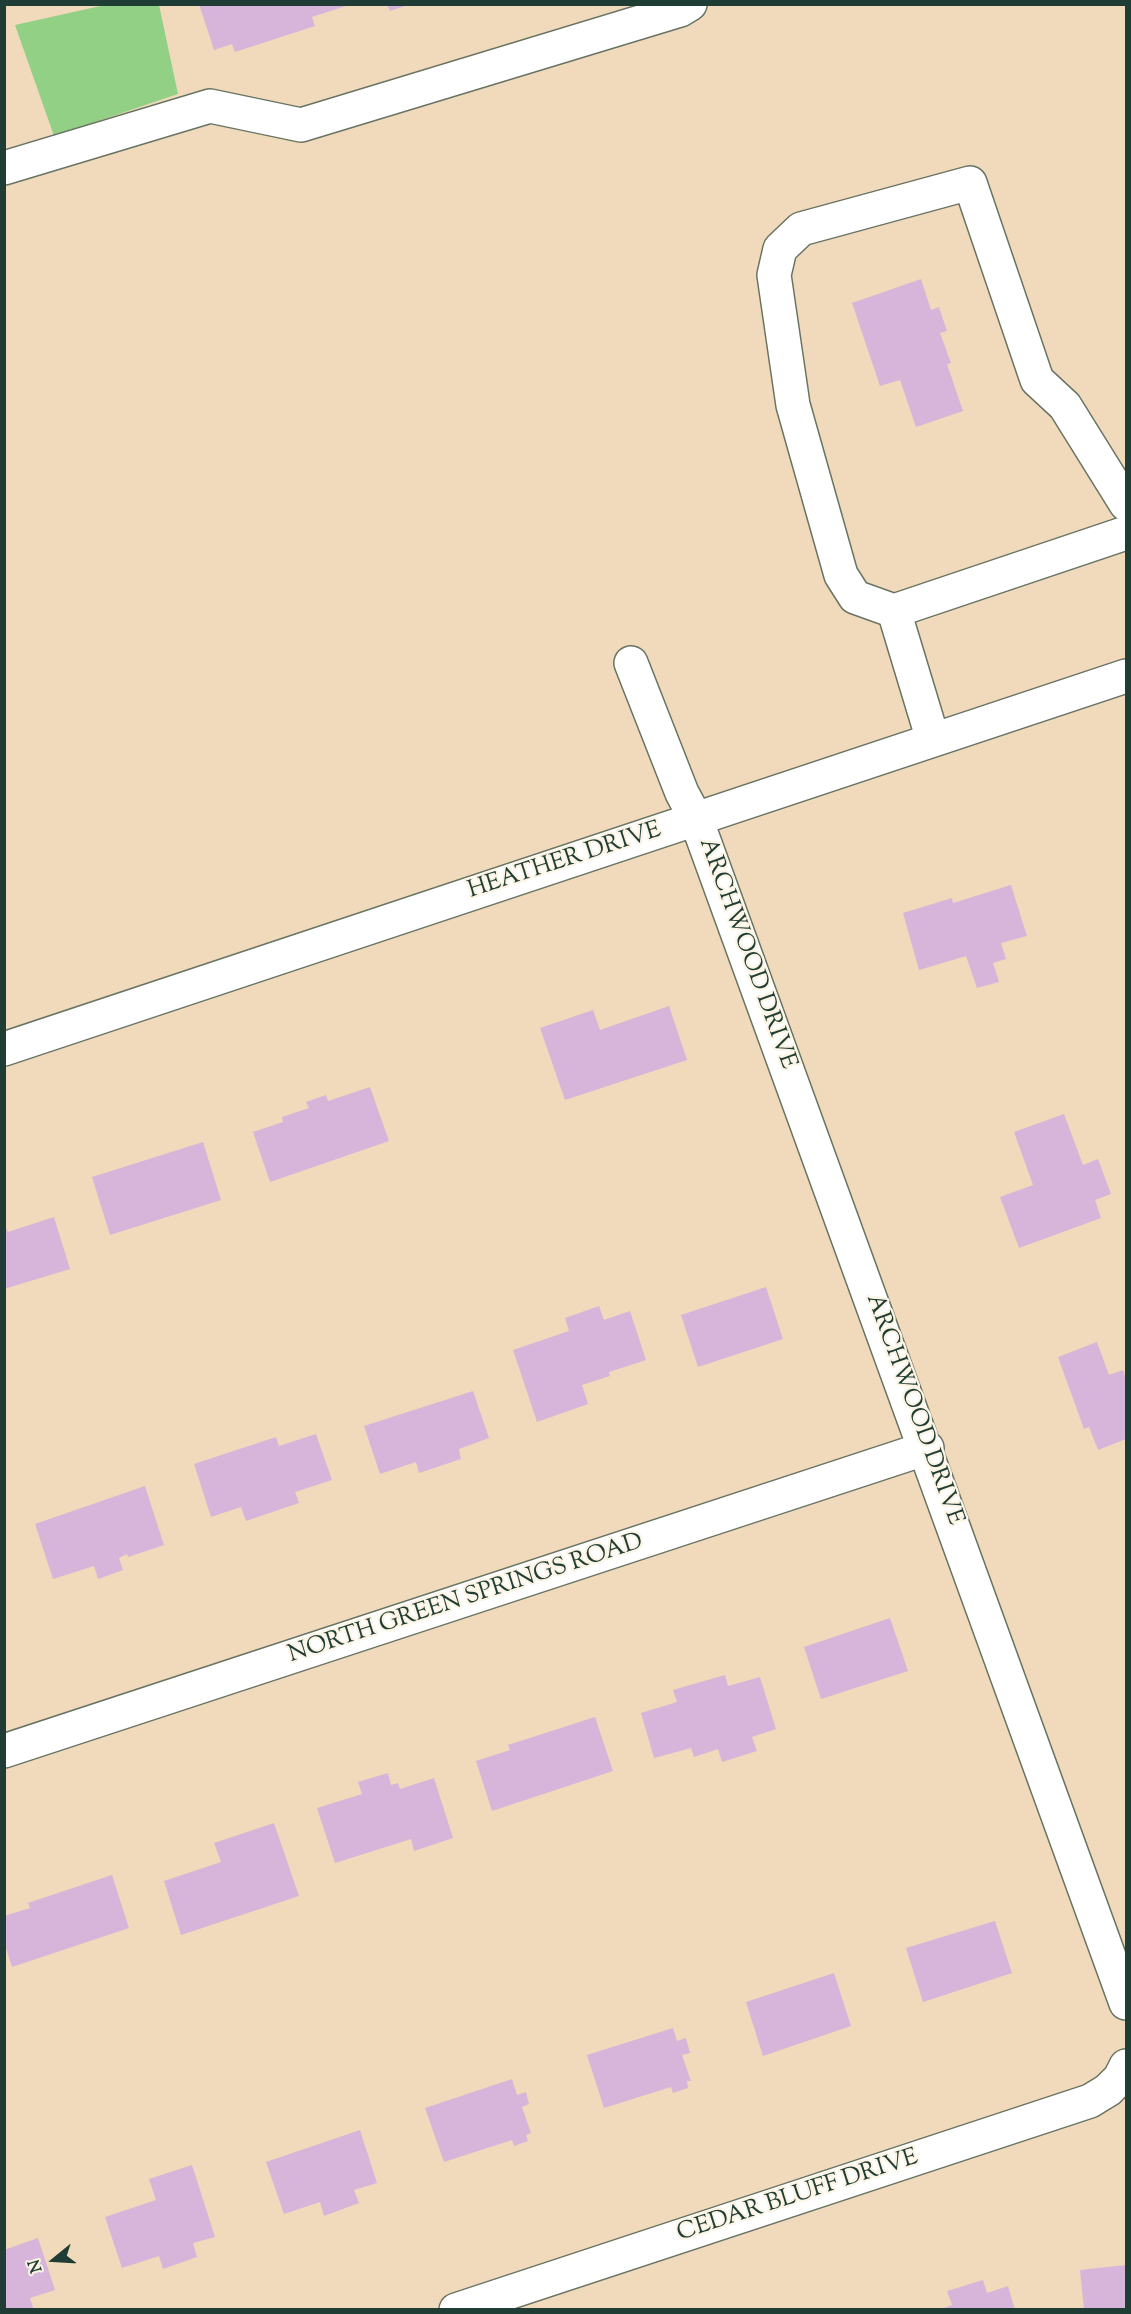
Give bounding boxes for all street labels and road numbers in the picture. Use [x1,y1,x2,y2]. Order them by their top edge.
street label: HEATHER DRIVE [465,817,665,907]
street label: ARCHWOOD DRIVE [691,835,801,1073]
street label: ARCHWOOD DRIVE [858,1291,968,1529]
street label: NORTH GREEN SPRINGS ROAD [285,1529,647,1671]
street label: CEDAR BLUFF DRIVE [674,2144,922,2250]

